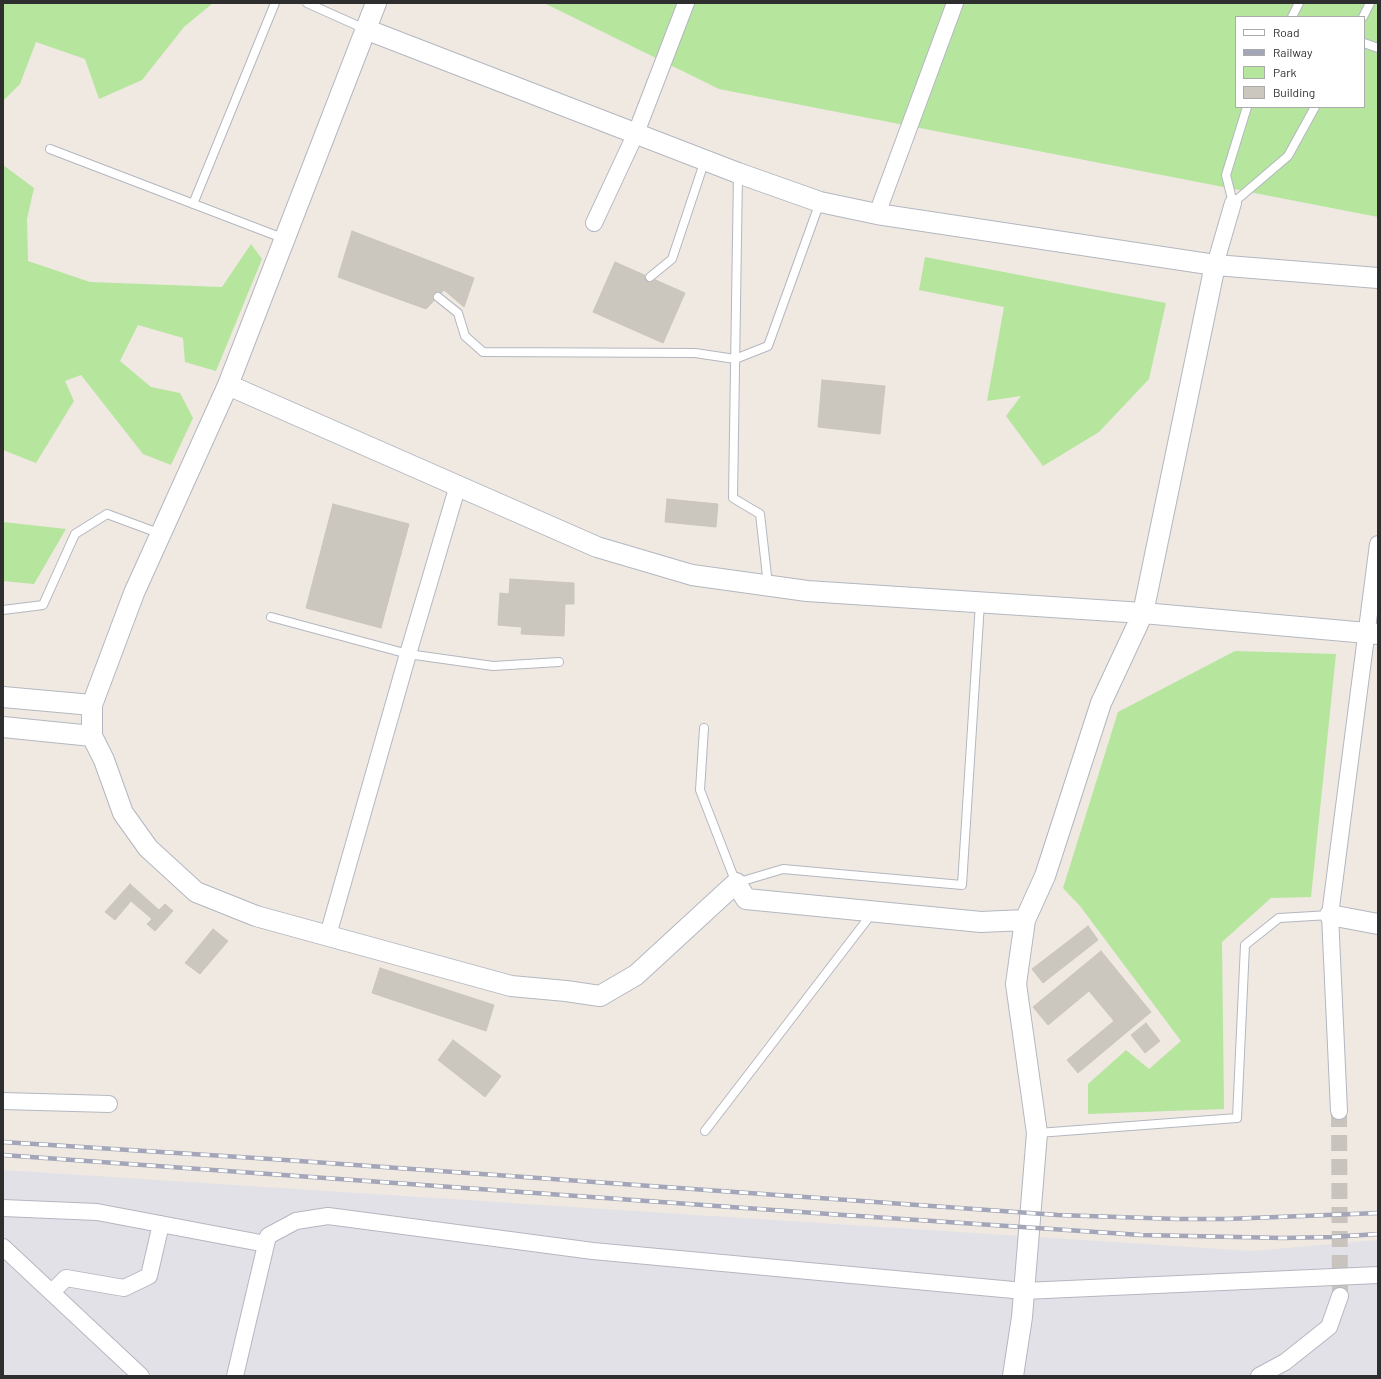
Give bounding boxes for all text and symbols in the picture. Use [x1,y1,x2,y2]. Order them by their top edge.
legend [1235,16,1365,108]
text: Road [1273,25,1300,39]
text: Railway [1273,45,1312,59]
text: Park [1273,65,1297,79]
text: Building [1273,85,1315,99]

